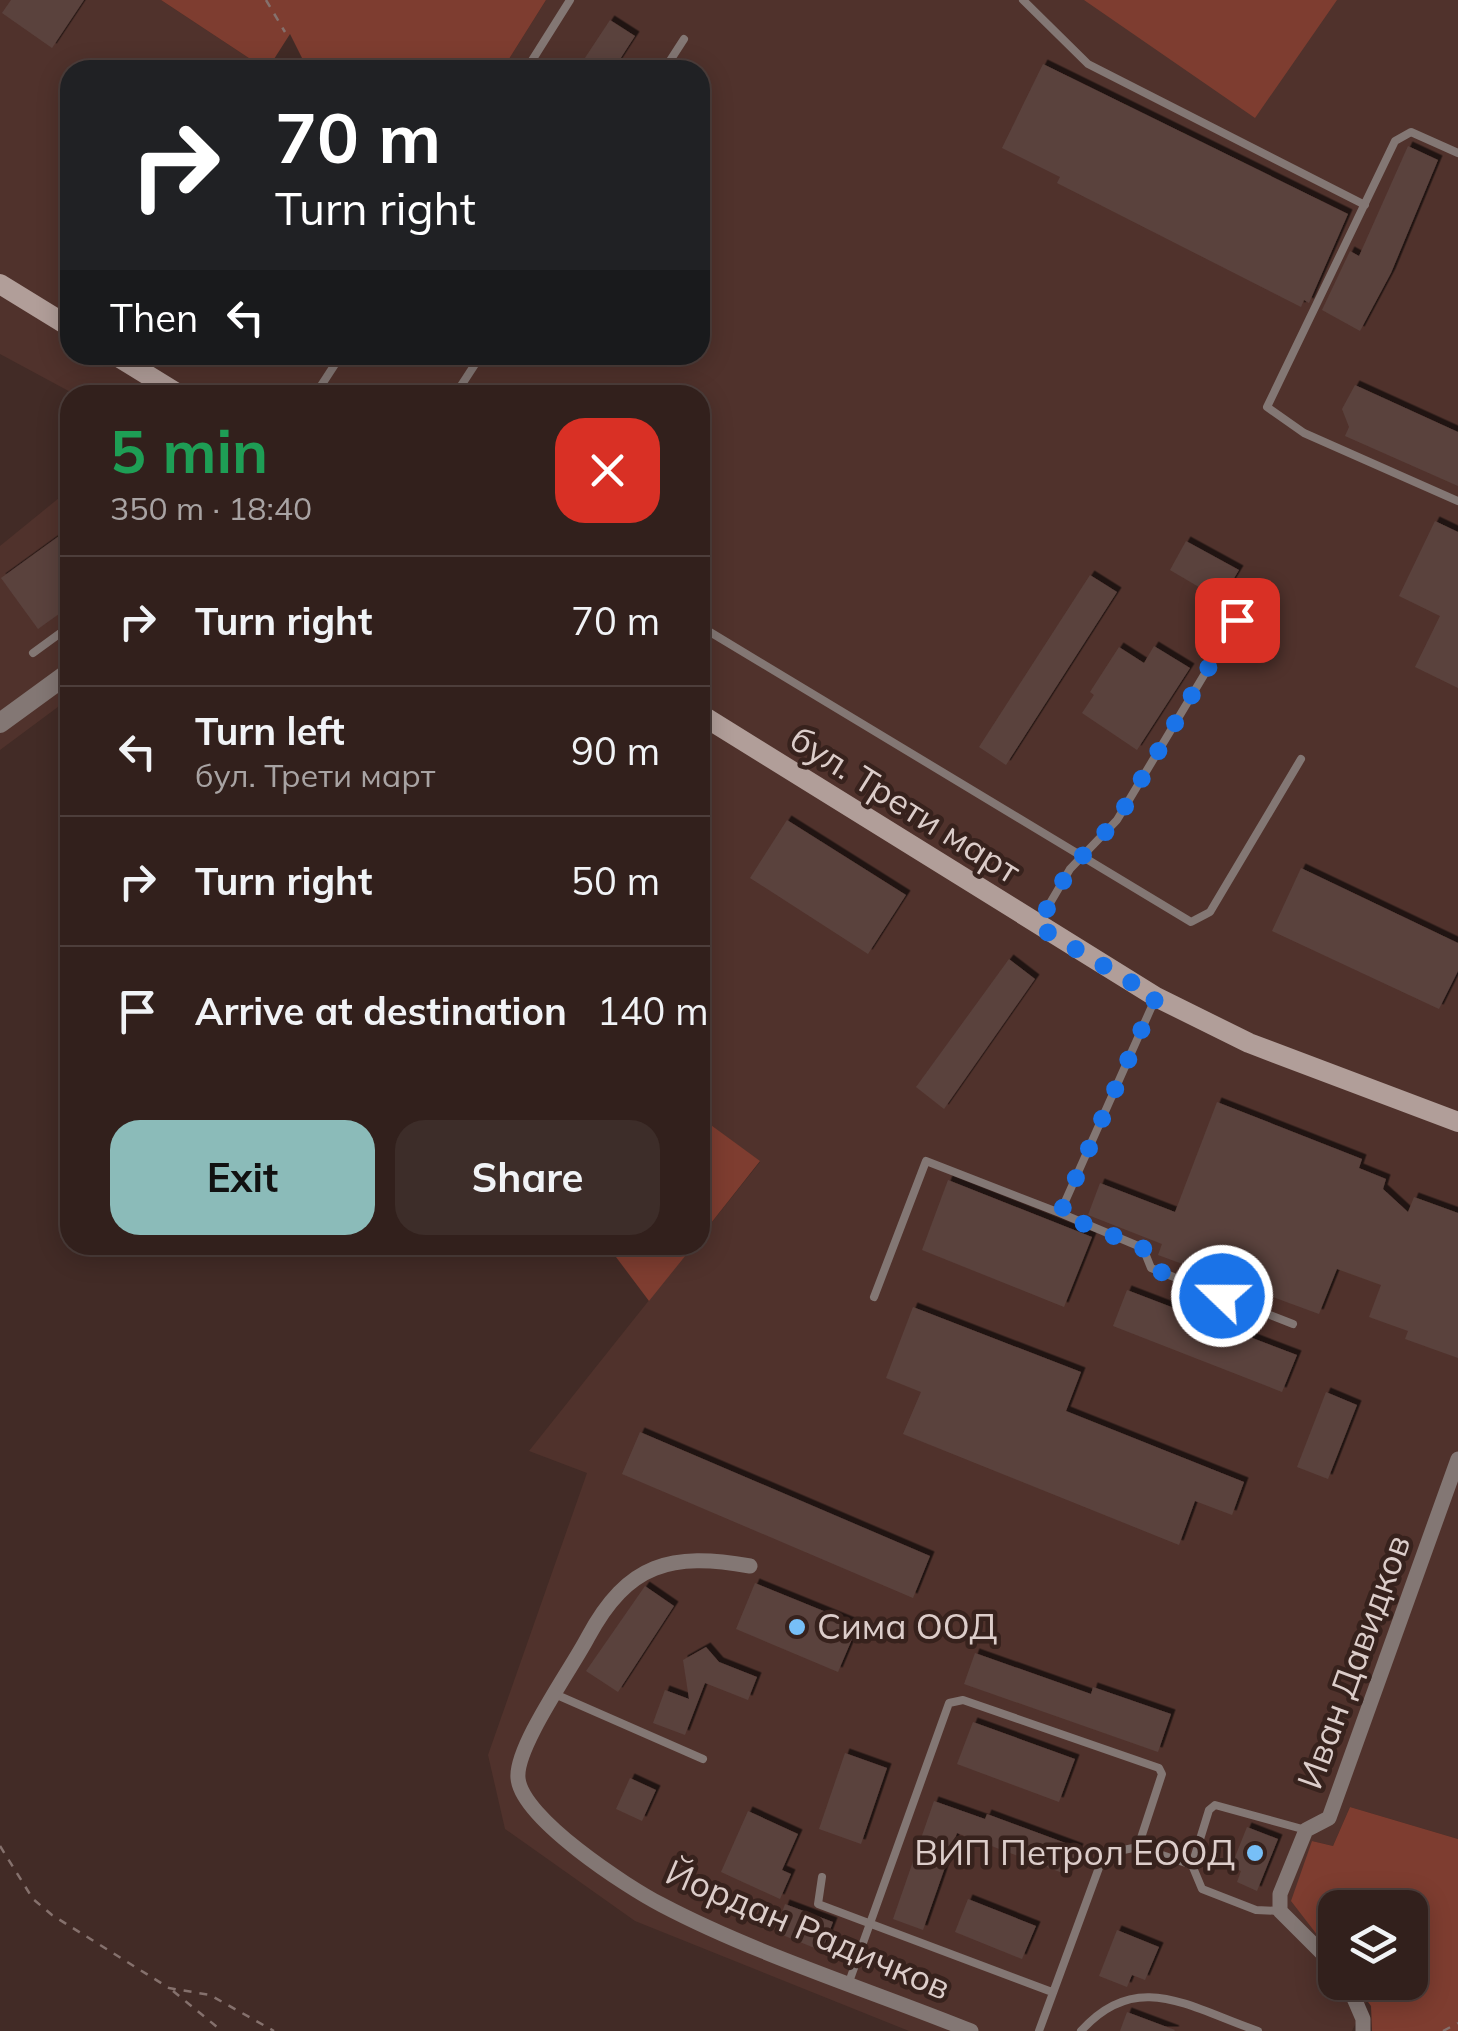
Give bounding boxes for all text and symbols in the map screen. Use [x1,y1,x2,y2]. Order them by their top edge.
text: 70 m [275,93,441,181]
icon: right [110,100,240,230]
text: Turn right [275,180,476,236]
icon: left [218,290,273,345]
text: Then [110,294,198,342]
text: 5 min [110,413,268,488]
button: close [555,418,660,523]
text: 350 m · 18:40 [110,488,312,528]
pin [1195,578,1280,663]
icon: arrive [1210,593,1265,648]
icon: right [110,594,165,649]
text: Turn right [195,597,372,645]
text: 70 m [571,597,660,645]
text: Turn left [195,707,345,755]
street label: бул. Трети март [782,716,1029,893]
icon: left [110,724,165,779]
text: 90 m [571,727,660,775]
text: бул. Трети март [195,755,435,795]
icon: right [110,854,165,909]
text: Turn right [195,857,372,905]
text: 50 m [571,857,660,905]
icon: arrive [110,984,165,1039]
text: Arrive at destination [195,987,567,1035]
text: 140 m [597,987,709,1035]
button: Exit [110,1120,375,1235]
button: Share [395,1120,660,1235]
position arrow [1170,1244,1274,1348]
street label: Иван Давидков [1287,1529,1419,1795]
place label: Сима ООД [817,1604,997,1648]
marker: Сима ООД [786,1616,808,1638]
place label: ВИП Петрол ЕООД [914,1830,1235,1874]
marker: ВИП Петрол ЕООД [1244,1842,1266,1864]
street label: Йордан Радичков [660,1849,957,2009]
map controls [1318,1890,1428,2000]
button: layers [1318,1890,1428,2000]

